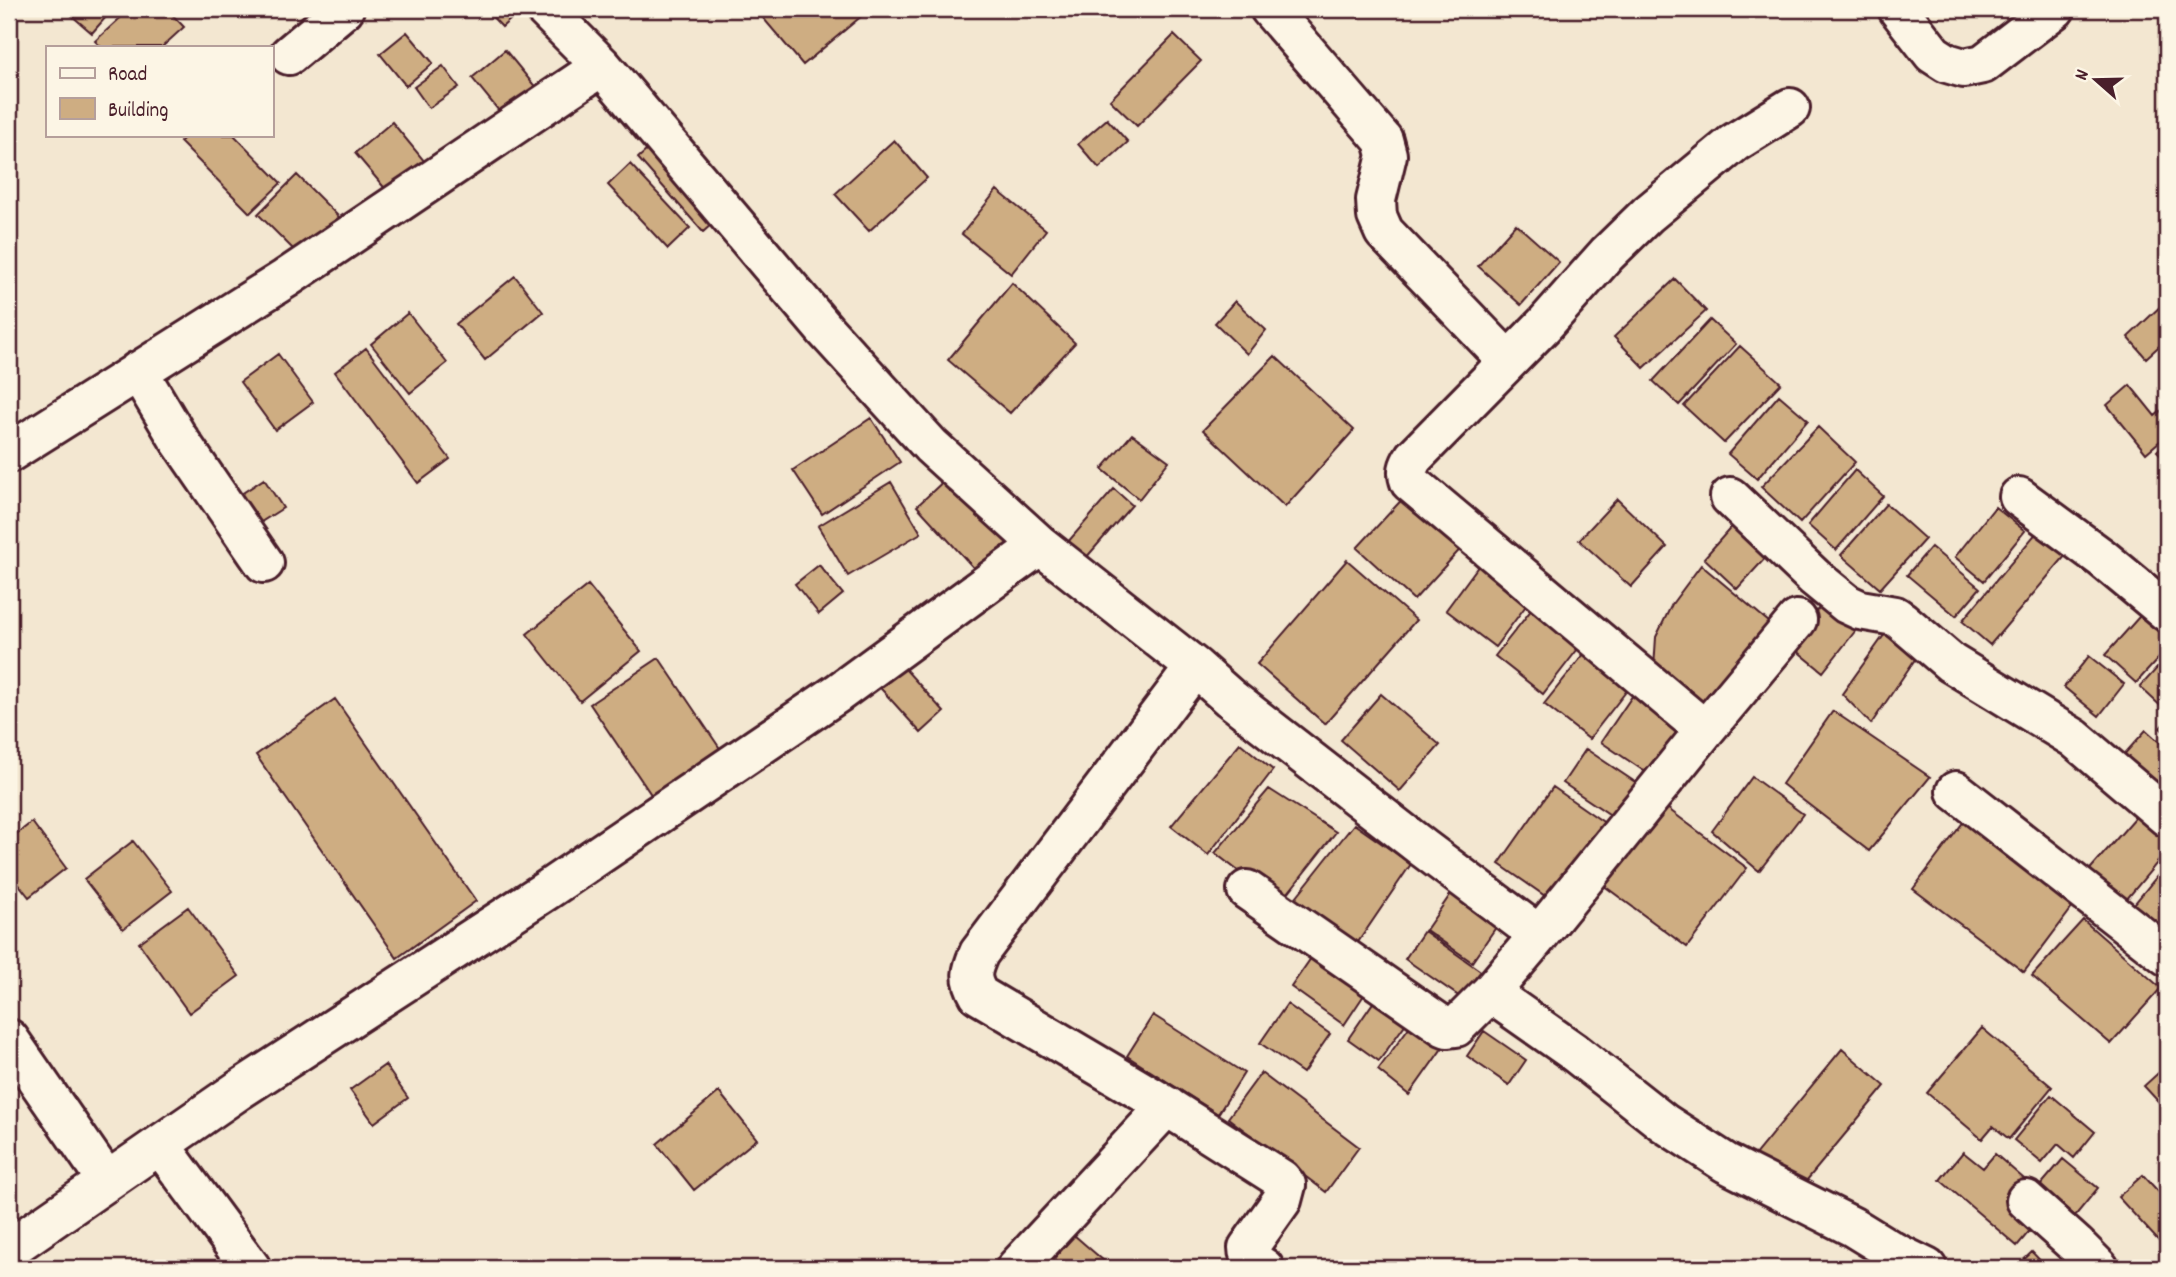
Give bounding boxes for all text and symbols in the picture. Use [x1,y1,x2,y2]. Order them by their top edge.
legend [46,46,273,136]
north arrow [2060,46,2130,116]
text: Road [108,61,147,91]
text: N [2069,66,2098,84]
text: Building [108,97,168,127]

